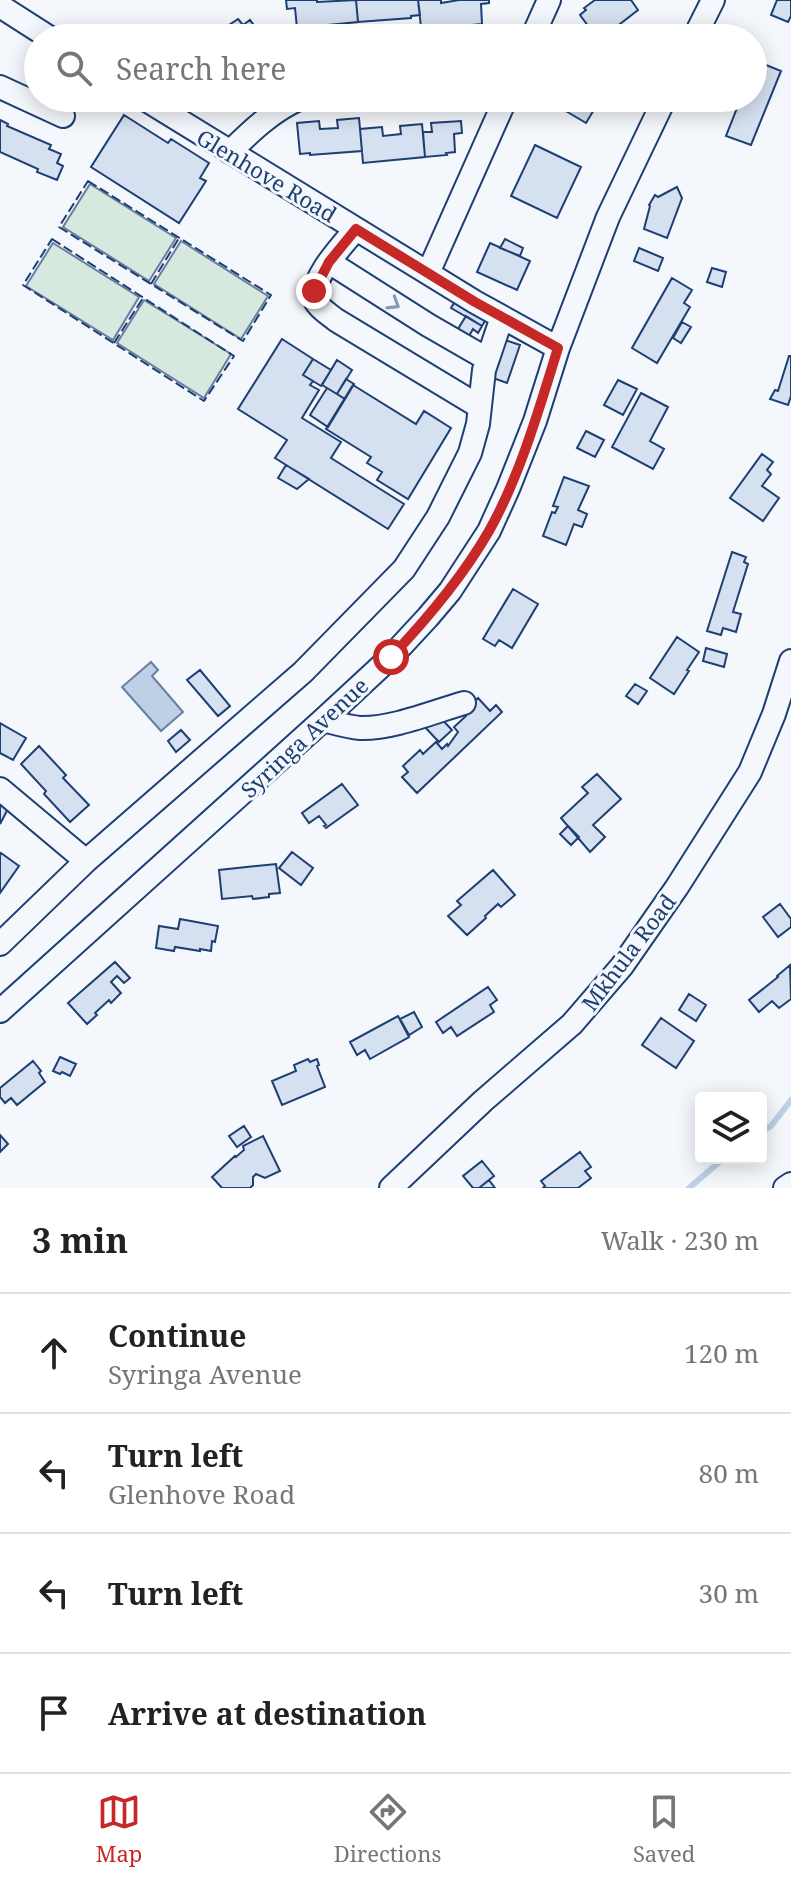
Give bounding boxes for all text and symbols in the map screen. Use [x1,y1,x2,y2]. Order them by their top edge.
search box [24,24,767,112]
icon: search [52,46,96,90]
text: Search here [116,48,286,89]
street label: Glenhove Road [191,121,343,229]
route end [296,273,332,309]
one-way arrow [386,295,400,310]
route start [373,639,409,675]
street label: Syringa Avenue [234,670,374,804]
street label: Mkhula Road [574,887,682,1017]
map controls [695,1092,767,1164]
button: layers [695,1092,767,1164]
text: 3 min [32,1217,128,1263]
text: Walk · 230 m [601,1222,759,1258]
text: Continue [108,1315,246,1356]
icon: ahead [32,1331,76,1375]
text: 120 m [684,1335,759,1371]
text: Syringa Avenue [108,1356,302,1392]
text: Turn left [108,1435,243,1476]
icon: left [32,1451,76,1495]
text: 80 m [699,1455,759,1491]
text: Glenhove Road [108,1476,295,1512]
icon: left [32,1571,76,1615]
text: Turn left [108,1573,243,1614]
text: 30 m [699,1575,759,1611]
icon: arrive [32,1691,76,1735]
text: Arrive at destination [108,1693,427,1734]
tab: Map [96,1790,142,1868]
tab: Directions [334,1790,441,1868]
tab: Saved [633,1790,695,1868]

